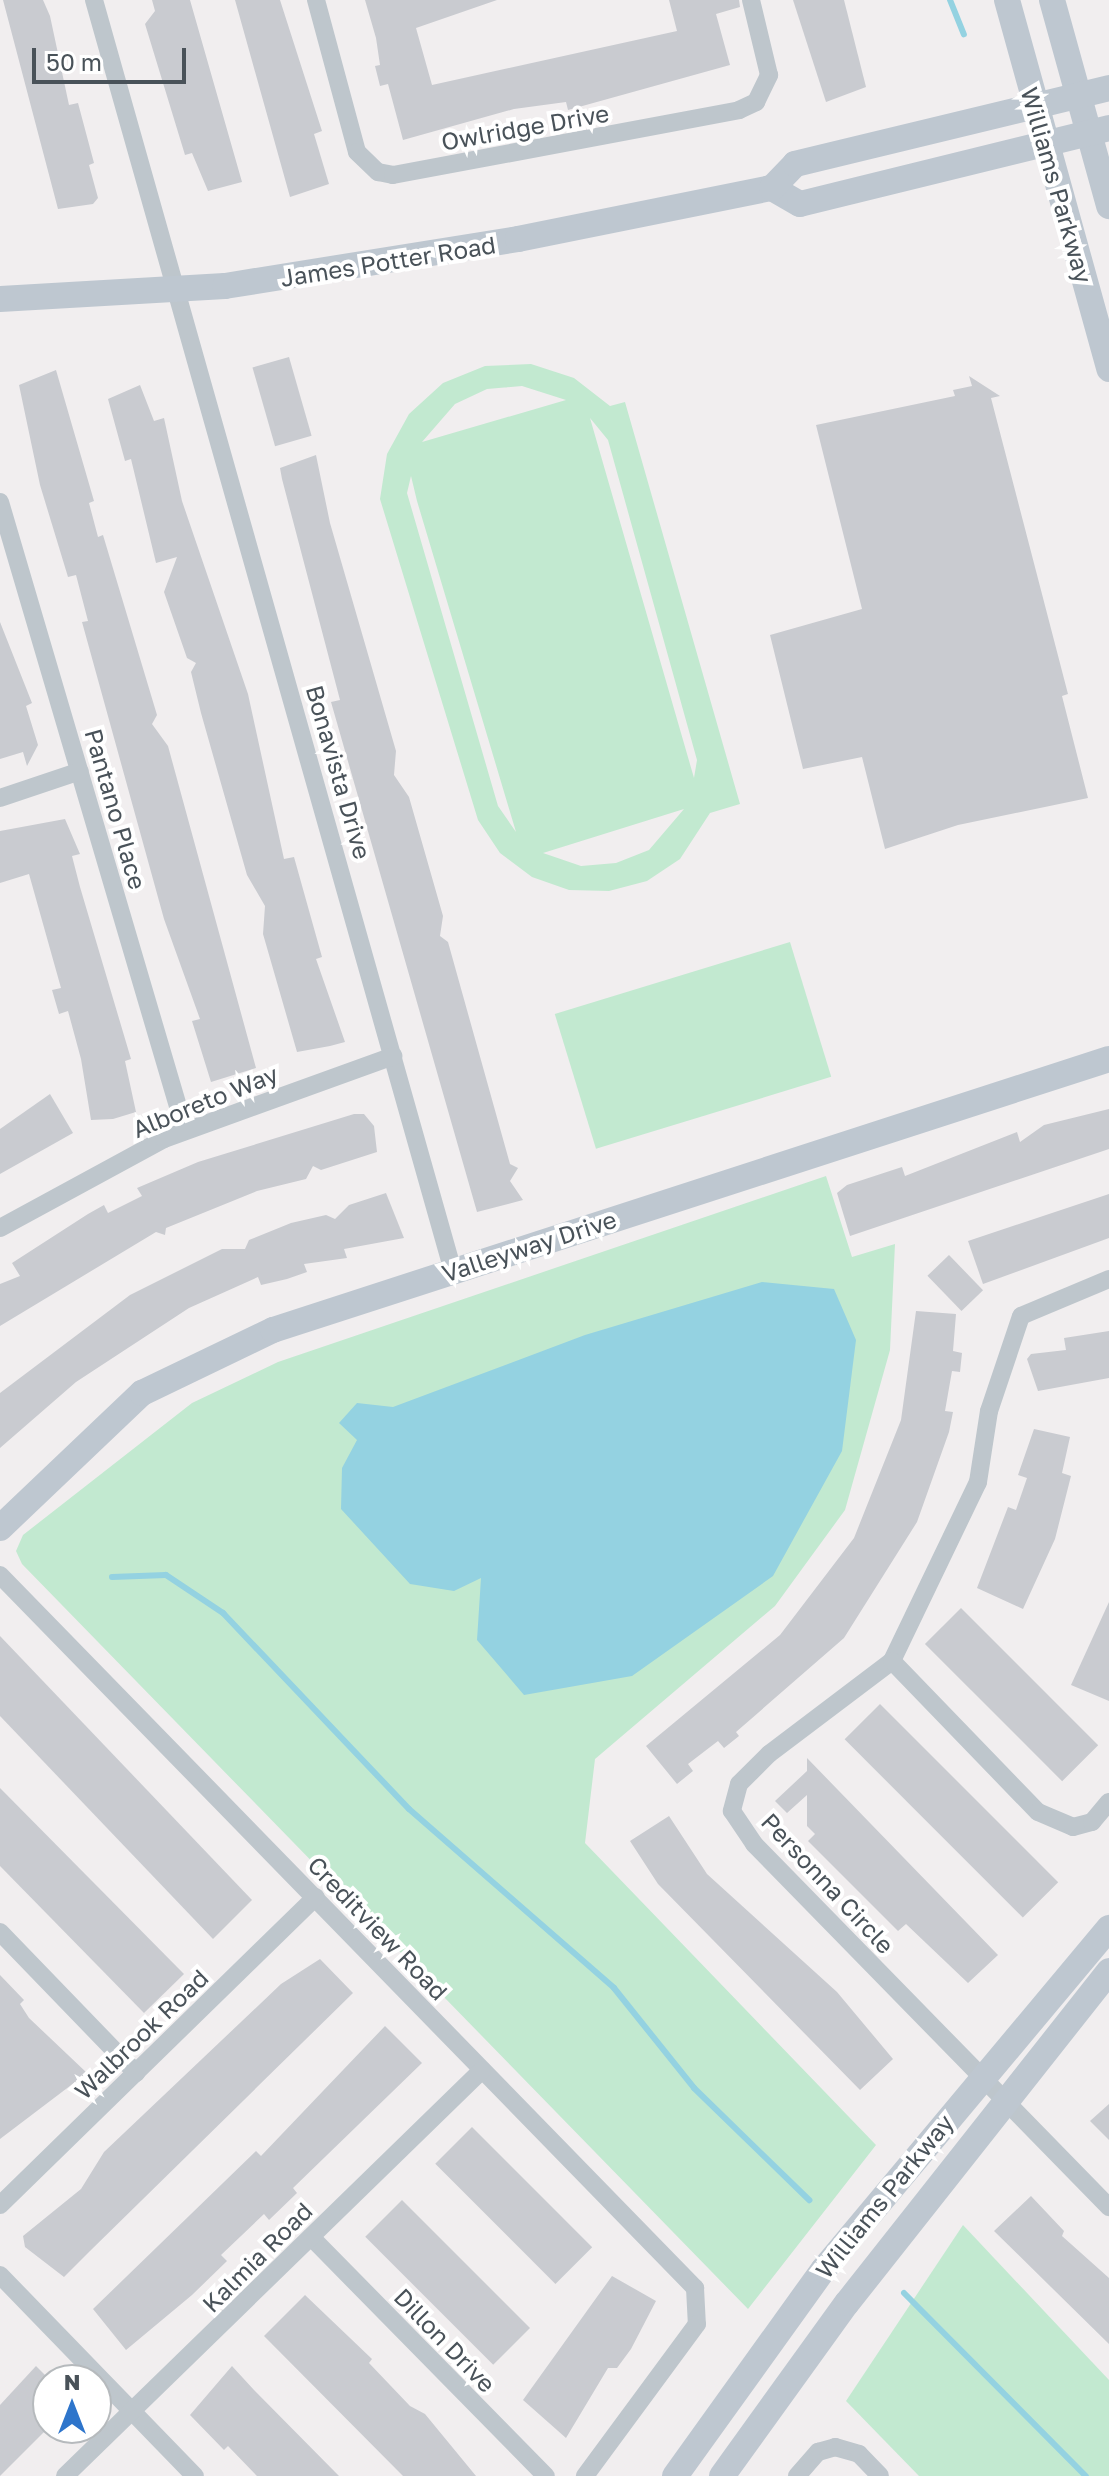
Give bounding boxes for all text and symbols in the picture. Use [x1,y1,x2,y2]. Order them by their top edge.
scale bar [36,32,190,82]
text: 50 m [46,47,102,76]
street label: Williams Parkway [1015,84,1099,286]
street label: Owlridge Drive [439,98,611,156]
street label: James Potter Road [278,230,498,292]
street label: Bonavista Drive [300,682,378,862]
street label: Pantano Place [79,725,153,893]
street label: Alboreto Way [128,1059,282,1143]
street label: Valleyway Drive [438,1204,620,1288]
street label: Personna Circle [756,1807,900,1959]
street label: Creditview Road [302,1850,454,2006]
street label: Walbrook Road [68,1963,214,2105]
street label: Williams Parkway [809,2108,959,2284]
street label: Kalmia Road [196,2196,318,2318]
street label: Dillon Drive [388,2282,502,2398]
north arrow [32,2364,112,2444]
text: N [64,2368,80,2395]

